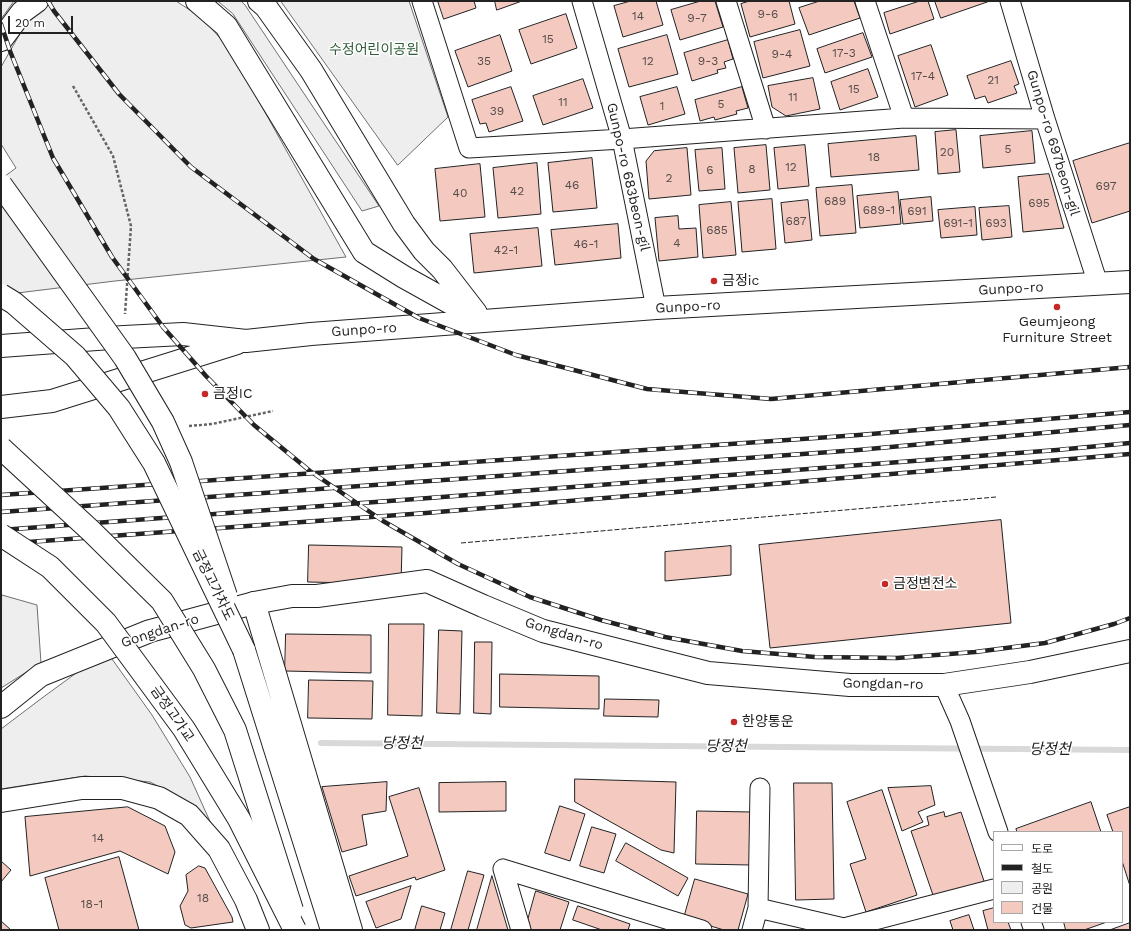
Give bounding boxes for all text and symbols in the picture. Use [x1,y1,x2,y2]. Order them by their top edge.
house number: 9-6 [758,7,778,21]
scale bar [10,8,75,34]
house number: 14 [632,9,644,23]
house number: 9-7 [687,11,707,25]
text: 20 m [15,16,45,30]
house number: 15 [542,32,554,46]
park label: 수정어린이공원 [329,42,419,58]
house number: 17-3 [832,46,856,60]
house number: 9-4 [772,47,792,61]
house number: 35 [477,54,491,68]
house number: 12 [642,54,654,68]
house number: 9-3 [698,54,718,68]
street label: Gunpo-ro 697beon-gil [1023,68,1083,218]
house number: 17-4 [911,69,935,83]
house number: 21 [987,73,999,87]
house number: 15 [848,82,860,96]
house number: 11 [788,90,798,104]
house number: 11 [558,95,568,109]
house number: 5 [718,97,724,111]
house number: 1 [660,99,664,113]
street label: Gunpo-ro 683beon-gil [603,101,653,253]
house number: 39 [490,104,504,118]
house number: 5 [1005,142,1011,156]
house number: 20 [940,145,954,159]
house number: 18 [868,150,880,164]
house number: 12 [785,160,797,174]
house number: 8 [748,162,756,176]
house number: 6 [706,163,714,177]
house number: 2 [666,171,672,185]
house number: 46 [565,178,579,192]
house number: 697 [1095,179,1117,193]
house number: 42 [510,184,524,198]
house number: 40 [453,186,467,200]
house number: 689 [824,194,846,208]
house number: 695 [1028,196,1050,210]
house number: 689-1 [863,203,895,217]
house number: 691 [907,204,927,218]
house number: 687 [786,214,806,228]
house number: 691-1 [943,216,973,230]
house number: 693 [985,216,1007,230]
house number: 685 [706,223,728,237]
house number: 4 [673,236,681,250]
house number: 46-1 [574,237,598,251]
house number: 42-1 [494,243,518,257]
place label: 금정ic [722,273,759,289]
marker: 금정ic [709,276,719,286]
street label: Gunpo-ro [978,279,1044,299]
street label: Gunpo-ro [655,297,721,317]
marker: Geumjeong Furniture Street [1052,302,1062,312]
place label: Geumjeong Furniture Street [1002,314,1112,346]
street label: Gunpo-ro [331,319,397,341]
place label: 금정IC [213,386,253,402]
marker: 금정IC [200,389,210,399]
street label: 금정고가차도 [189,547,237,623]
place label: 금정변전소 [893,576,957,592]
marker: 금정변전소 [880,579,890,589]
street label: Gongdan-ro [119,610,201,652]
street label: Gongdan-ro [523,614,605,654]
street label: Gongdan-ro [842,675,924,693]
street label: 금정고가교 [147,683,197,745]
place label: 한양통운 [742,714,794,730]
marker: 한양통운 [729,717,739,727]
water label: 당정천 [381,735,423,753]
water label: 당정천 [705,738,747,756]
water label: 당정천 [1029,741,1071,759]
house number: 14 [92,831,104,845]
legend [993,831,1123,923]
text: 도로 [1031,842,1053,856]
text: 철도 [1031,862,1053,876]
text: 공원 [1031,882,1053,896]
house number: 18 [197,891,209,905]
house number: 18-1 [81,897,103,911]
text: 건물 [1031,902,1053,916]

